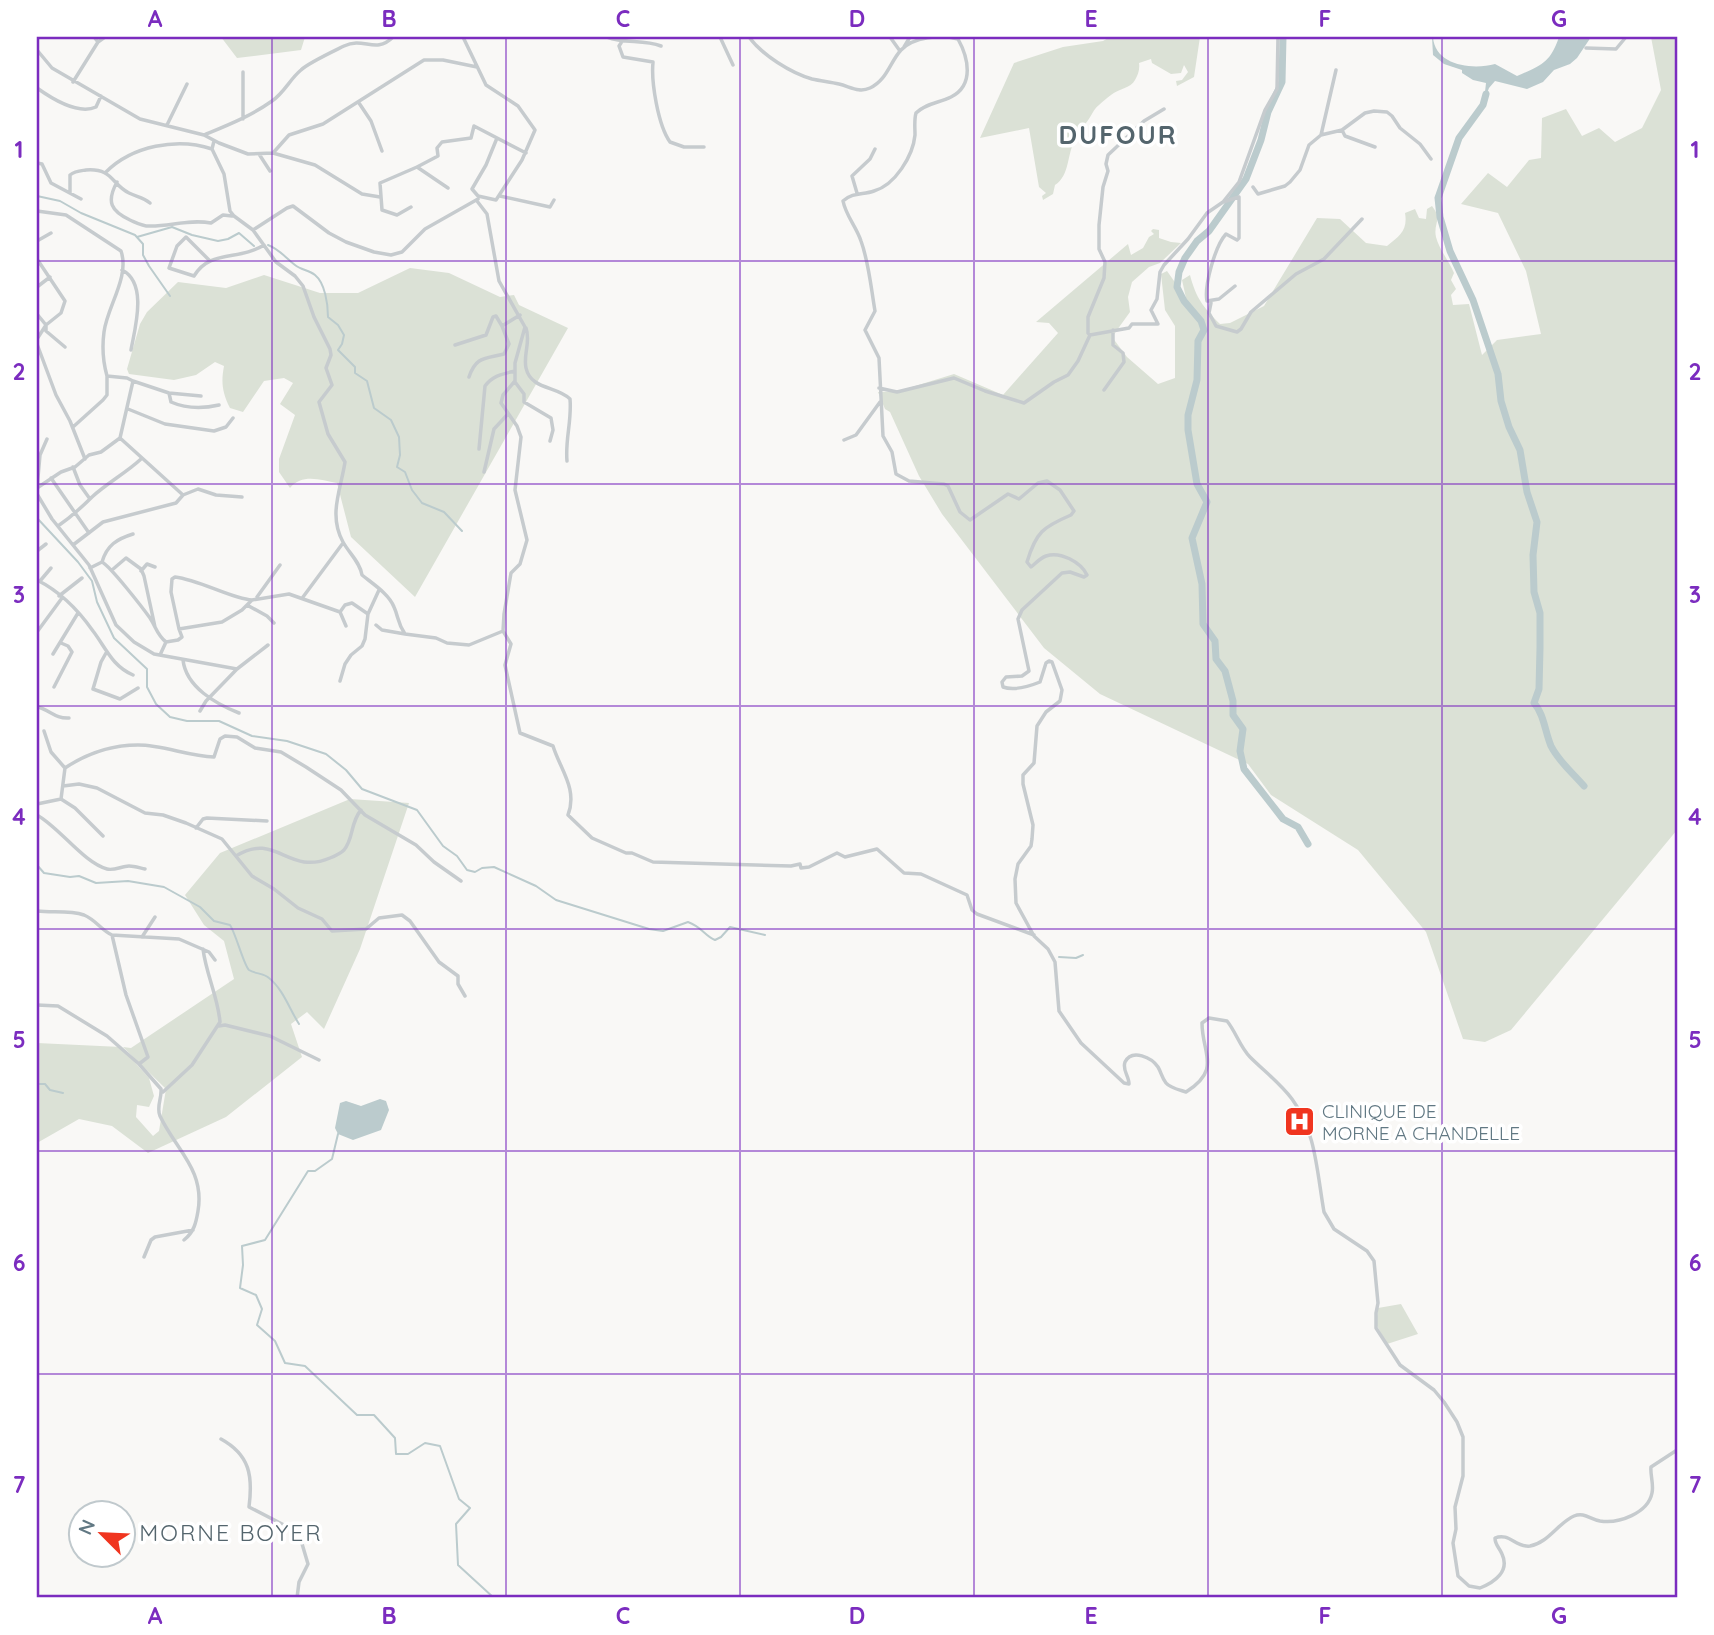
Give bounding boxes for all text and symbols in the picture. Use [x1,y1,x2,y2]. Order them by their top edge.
text: A [148,4,163,33]
text: B [381,4,397,33]
text: C [616,4,630,33]
text: D [849,4,865,33]
text: E [1084,4,1098,33]
text: F [1319,4,1331,33]
text: G [1551,4,1567,33]
district label: DUFOUR [1058,118,1178,151]
text: 1 [15,135,23,164]
text: 1 [1691,135,1699,164]
text: 2 [12,357,26,386]
text: 2 [1688,357,1702,386]
text: 3 [13,580,25,609]
text: 3 [1689,580,1701,609]
text: 4 [12,802,26,831]
text: 4 [1688,802,1702,831]
text: 5 [12,1025,26,1054]
text: 5 [1688,1025,1702,1054]
place label: CLINIQUE DE MORNE A CHANDELLE [1322,1099,1520,1145]
hospital icon: CLINIQUE DE MORNE A CHANDELLE [1282,1105,1316,1139]
text: 6 [13,1248,25,1277]
text: 6 [1689,1248,1701,1277]
text: 7 [13,1470,26,1499]
text: 7 [1689,1470,1702,1499]
north arrow [66,1498,136,1568]
text: N [73,1516,100,1538]
district label: MORNE BOYER [139,1518,323,1547]
text: A [148,1601,163,1630]
text: B [381,1601,397,1630]
text: C [616,1601,630,1630]
text: D [849,1601,865,1630]
text: E [1084,1601,1098,1630]
text: F [1319,1601,1331,1630]
text: G [1551,1601,1567,1630]

